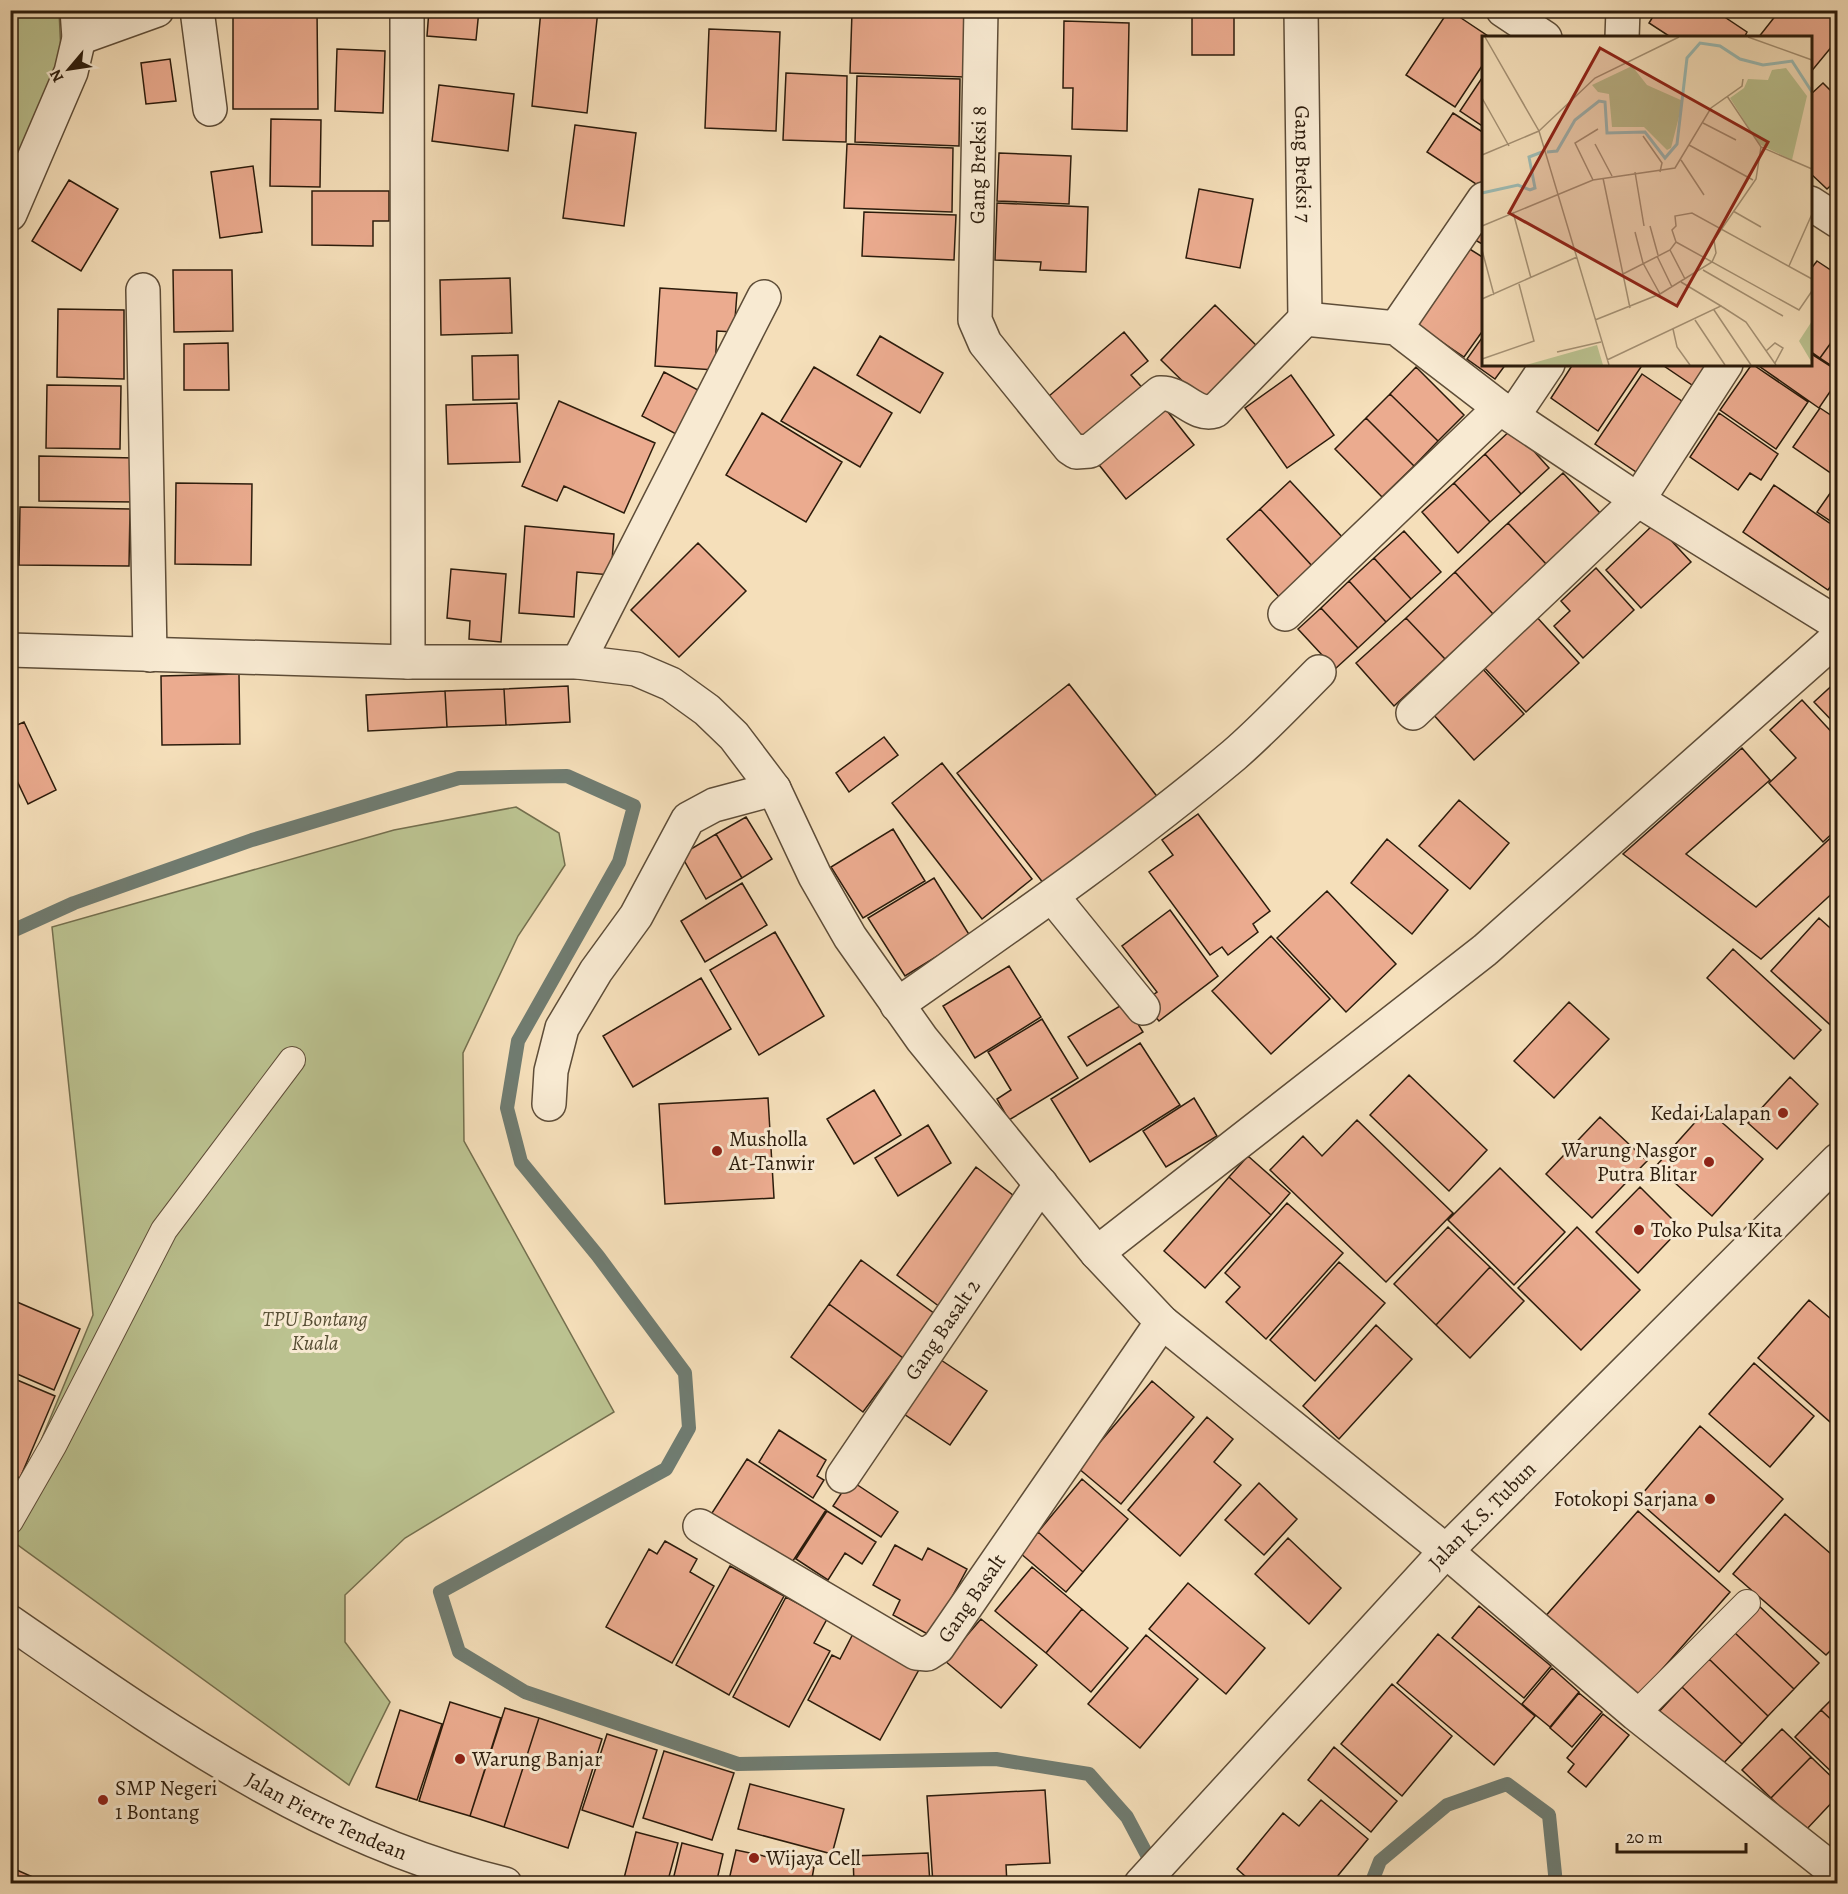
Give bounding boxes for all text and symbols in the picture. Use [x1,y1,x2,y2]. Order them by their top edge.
inset map [1482,36,1812,366]
north arrow [39,39,99,99]
text: N [44,65,69,86]
street label: Gang Breksi 7 [1288,105,1318,223]
street label: Gang Breksi 8 [963,106,993,224]
place label: Kedai Lalapan [1650,1099,1771,1127]
marker: Kedai Lalapan [1776,1106,1790,1120]
place label: Musholla At-Tanwir [728,1125,815,1177]
place label: Warung Nasgor Putra Blitar [1561,1136,1697,1188]
marker: Musholla At-Tanwir [710,1144,724,1158]
marker: Warung Nasgor Putra Blitar [1702,1155,1716,1169]
place label: Toko Pulsa Kita [1651,1216,1783,1244]
marker: Toko Pulsa Kita [1632,1223,1646,1237]
street label: Gang Basalt 2 [898,1273,987,1386]
park label: TPU Bontang Kuala [262,1305,368,1357]
street label: Jalan K.S. Tubun [1422,1455,1542,1576]
place label: Fotokopi Sarjana [1554,1485,1698,1513]
marker: Fotokopi Sarjana [1703,1492,1717,1506]
street label: Gang Basalt [931,1548,1012,1648]
place label: Warung Banjar [471,1745,602,1773]
marker: Warung Banjar [453,1752,467,1766]
street label: Jalan Pierre Tendean [241,1765,411,1867]
place label: SMP Negeri 1 Bontang [115,1774,217,1826]
marker: SMP Negeri 1 Bontang [96,1793,110,1807]
scale bar [1617,1816,1746,1854]
text: 20 m [1626,1825,1663,1849]
place label: Wijaya Cell [765,1844,861,1872]
marker: Wijaya Cell [747,1851,761,1865]

